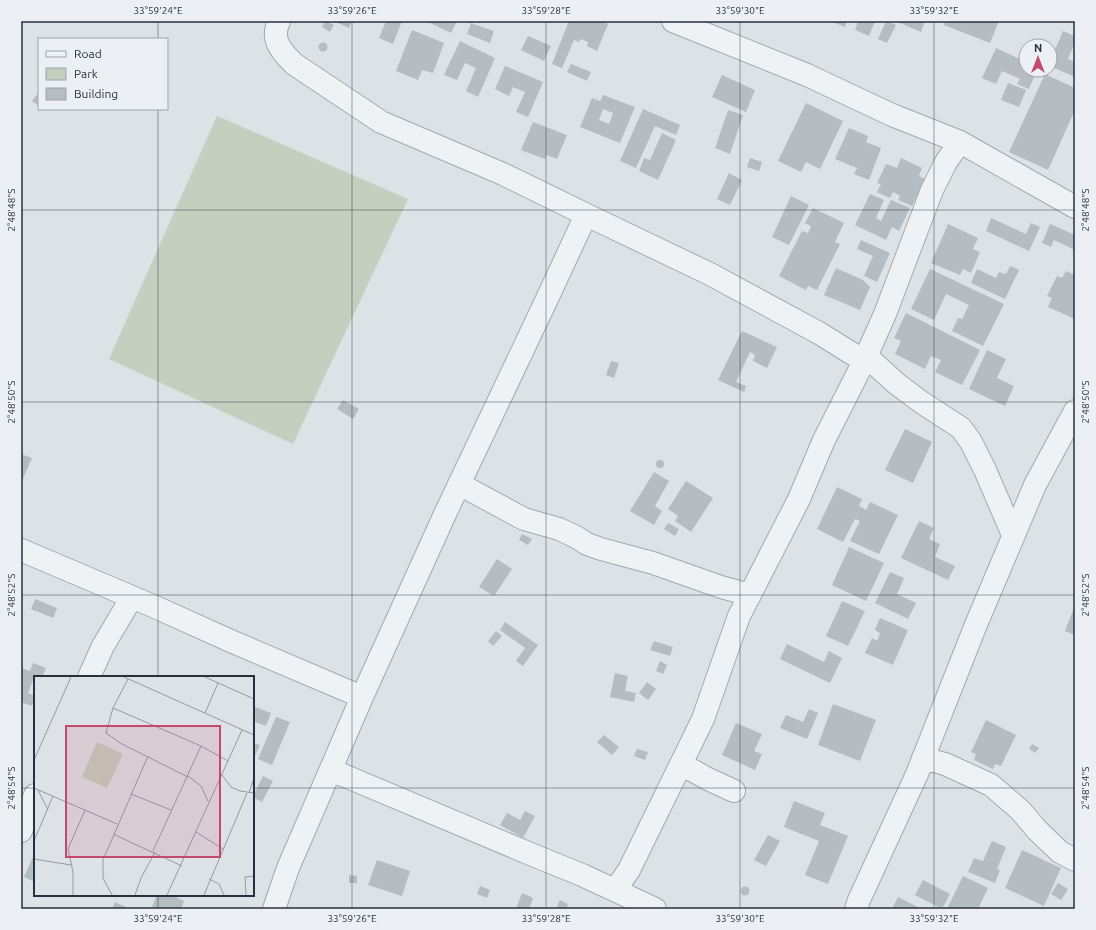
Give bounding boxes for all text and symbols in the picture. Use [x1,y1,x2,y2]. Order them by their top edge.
text: 33°59'24"E [133,5,183,16]
text: 33°59'26"E [327,5,377,16]
text: 33°59'28"E [521,5,571,16]
text: 33°59'30"E [715,5,765,16]
text: 33°59'32"E [909,5,959,16]
legend [38,38,168,110]
north arrow [1018,38,1058,78]
text: N [1034,42,1042,54]
text: Road [74,47,102,60]
text: Park [74,67,98,80]
text: Building [74,87,118,100]
text: 2°48'48"S [6,188,17,232]
text: 2°48'48"S [1080,188,1091,232]
text: 2°48'50"S [6,380,17,424]
text: 2°48'50"S [1080,380,1091,424]
text: 2°48'52"S [6,573,17,617]
text: 2°48'52"S [1080,573,1091,617]
inset map [34,676,254,896]
text: 2°48'54"S [6,766,17,810]
text: 2°48'54"S [1080,766,1091,810]
text: 33°59'24"E [133,913,183,924]
text: 33°59'26"E [327,913,377,924]
text: 33°59'28"E [521,913,571,924]
text: 33°59'30"E [715,913,765,924]
text: 33°59'32"E [909,913,959,924]

